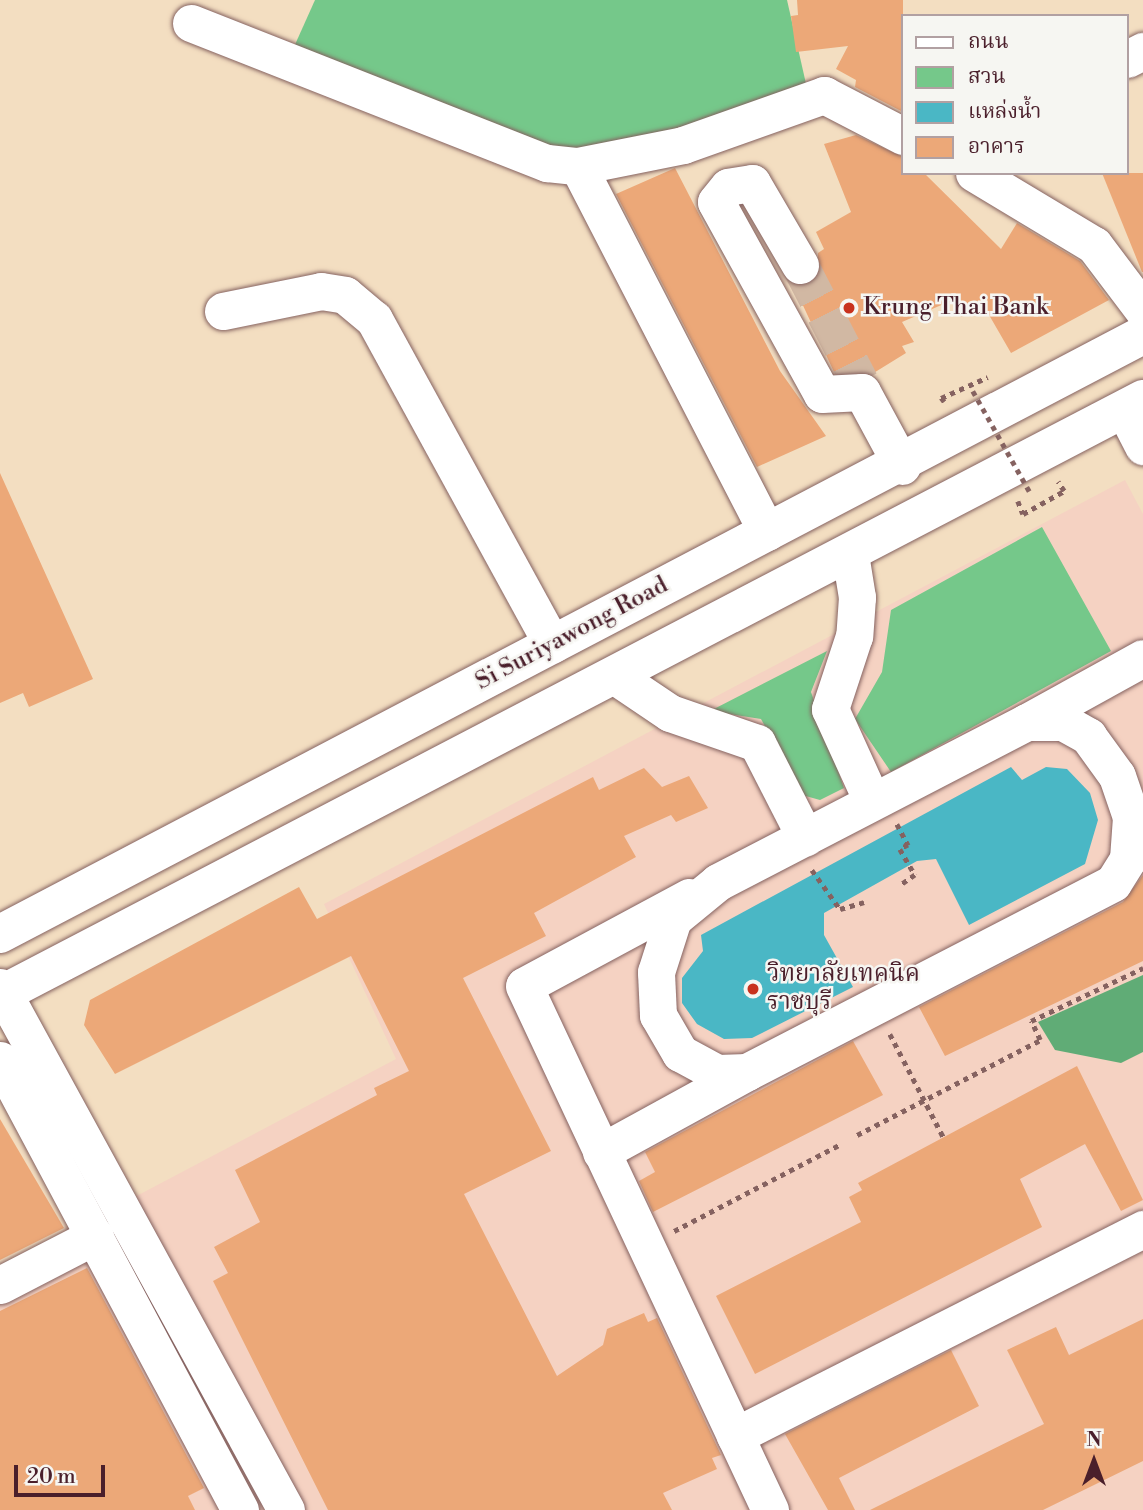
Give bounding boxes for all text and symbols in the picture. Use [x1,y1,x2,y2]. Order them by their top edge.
legend [902,14,1129,175]
text: ถนน [968,29,1009,55]
text: สวน [968,64,1006,90]
text: แหล่งน้ำ [968,99,1041,125]
text: อาคาร [968,134,1025,160]
place label: Krung Thai Bank [863,294,1048,322]
marker: Krung Thai Bank [841,300,857,316]
street label: Si Suriyawong Road [471,571,673,697]
place label: วิทยาลัยเทคนิค ราชบุรี [767,961,920,1017]
marker: วิทยาลัยเทคนิค ราชบุรี [745,981,761,997]
north arrow [1059,1426,1129,1496]
text: N [1086,1428,1102,1452]
scale bar [18,1450,108,1494]
text: 20 m [27,1464,76,1490]

